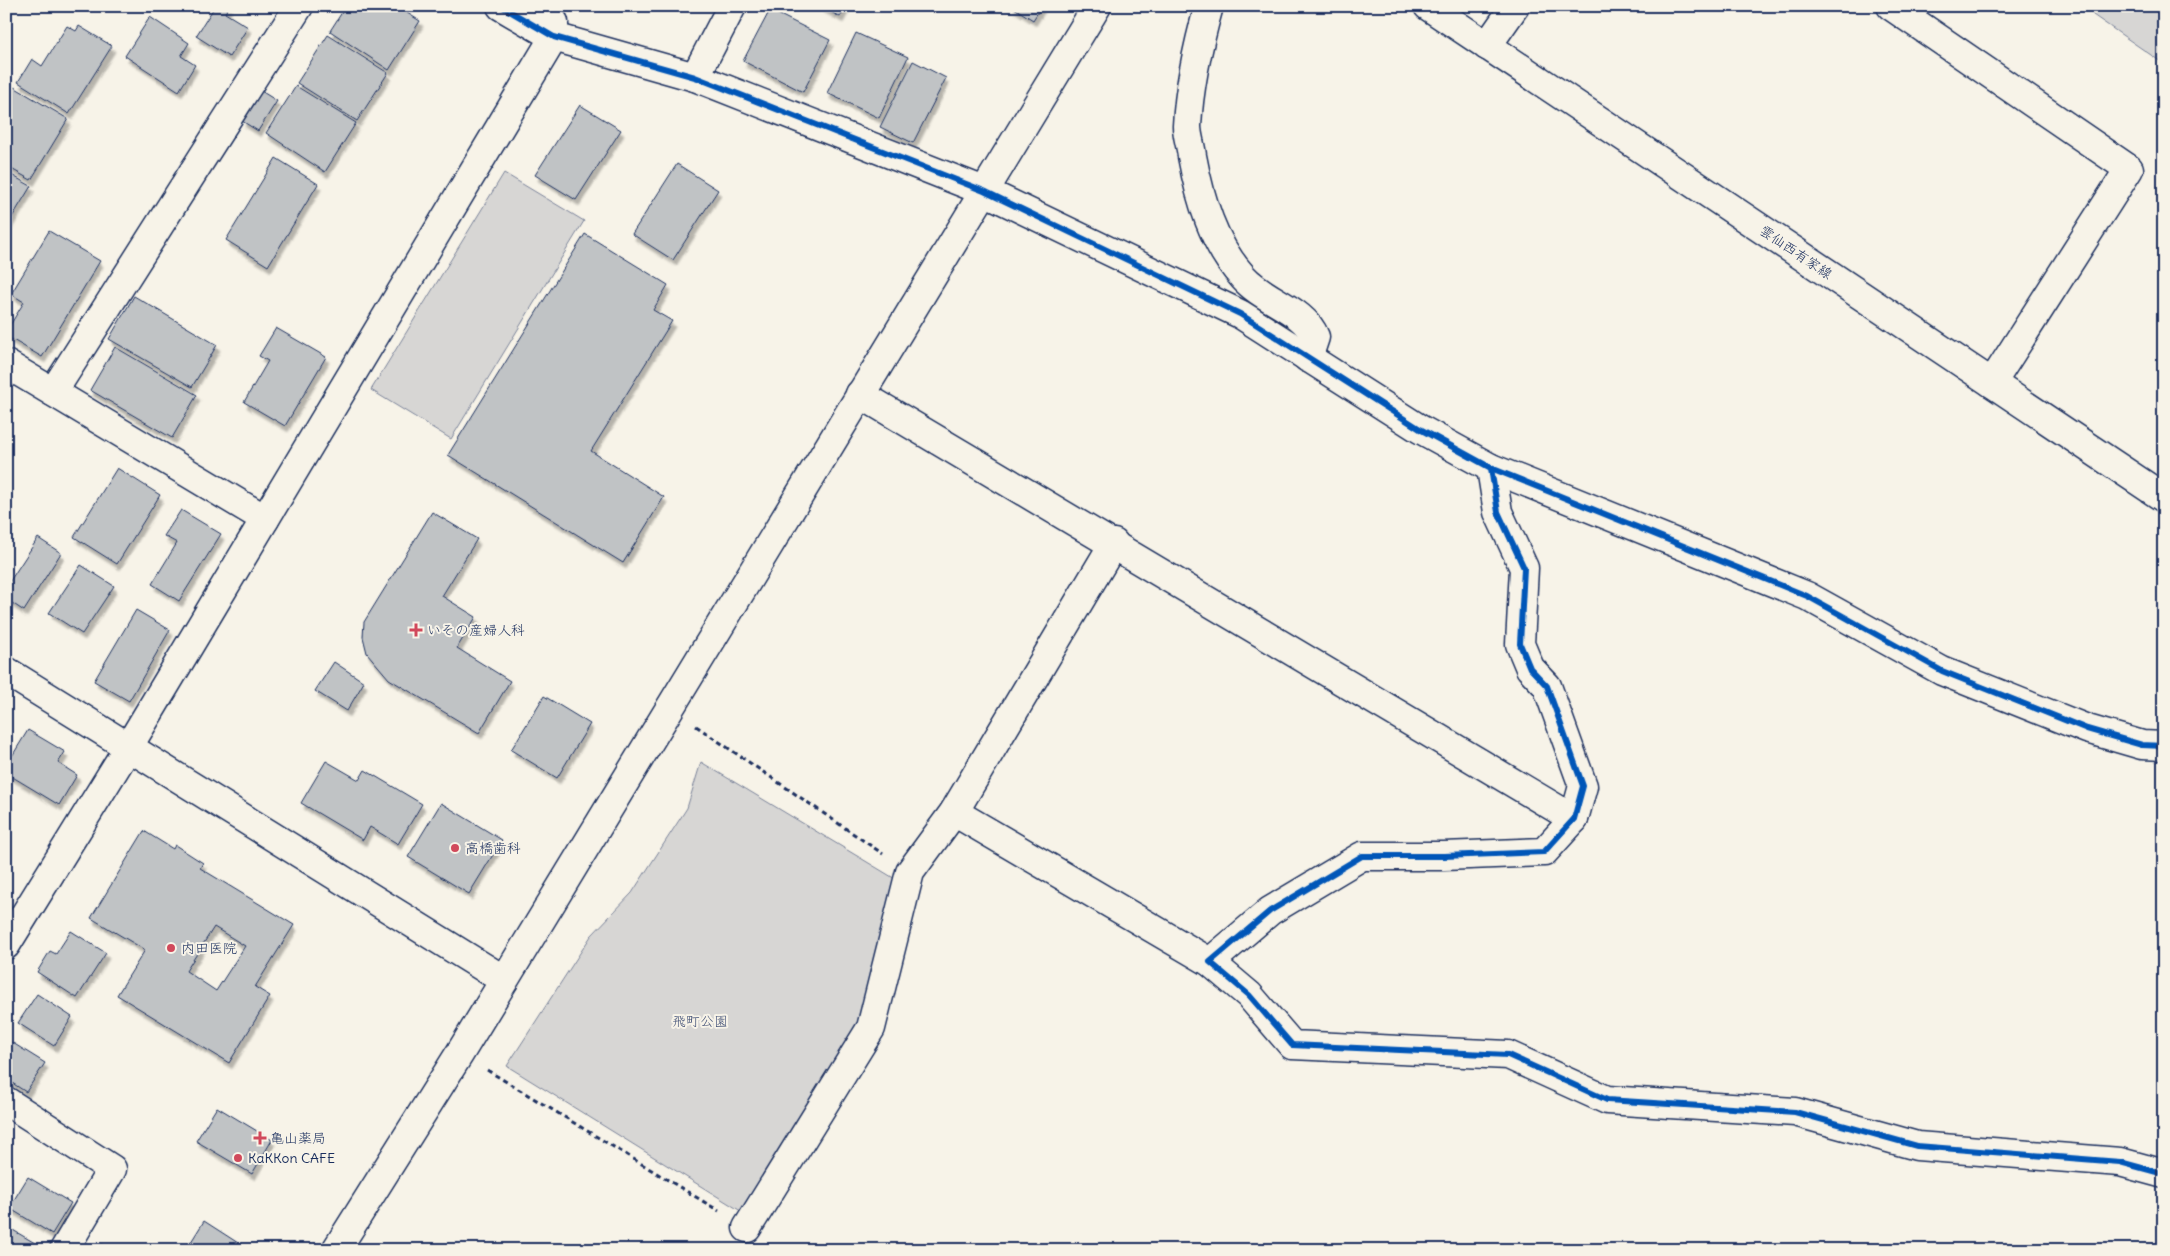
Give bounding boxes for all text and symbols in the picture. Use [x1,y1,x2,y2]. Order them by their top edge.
street label: 雲仙西有家線 [1756,221,1836,283]
place label: いその産婦人科 [427,621,525,639]
marker: いその産婦人科 [409,623,423,637]
place label: 高橋歯科 [465,839,521,857]
marker: 高橋歯科 [449,842,461,854]
place label: 内田医院 [181,939,237,957]
marker: 内田医院 [165,942,177,954]
park label: 飛町公園 [672,1012,728,1030]
place label: 亀山薬局 [270,1129,326,1147]
marker: 亀山薬局 [254,1132,266,1144]
place label: KaKKon CAFE [248,1149,335,1167]
marker: KaKKon CAFE [232,1152,244,1164]

